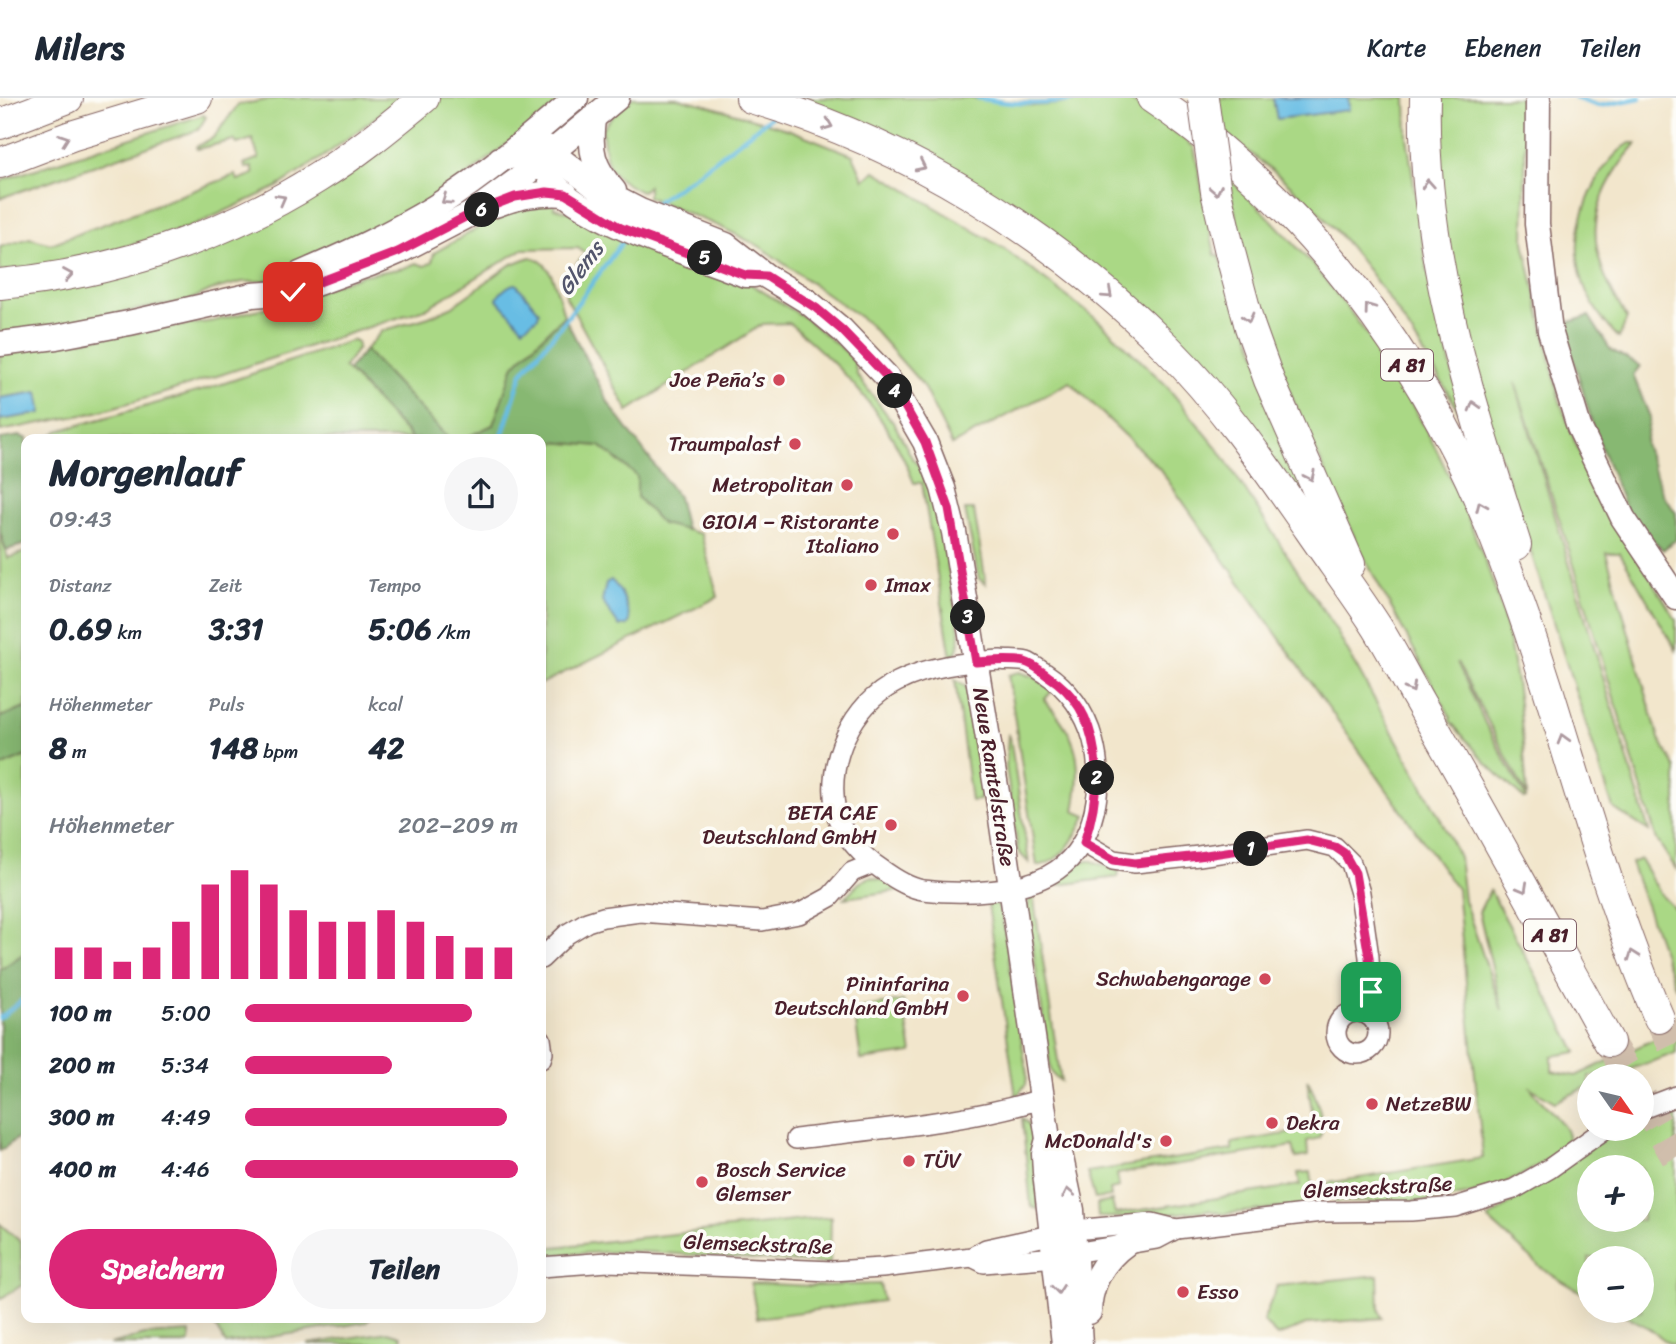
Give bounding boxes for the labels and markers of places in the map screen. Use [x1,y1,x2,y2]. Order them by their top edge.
pin: 6 [464,192,500,228]
pin: 5 [688,240,722,276]
pin [263,262,323,322]
place label: Joe Peña’s [669,361,765,399]
marker: Joe Peña’s [771,372,787,388]
pin: 4 [878,374,912,408]
place label: Traumpalast [668,425,783,463]
marker: Traumpalast [787,436,803,452]
place label: Metropolitan [712,466,833,504]
marker: Metropolitan [839,477,855,493]
place label: GIOIA – Ristorante Italiano [702,503,879,565]
marker: GIOIA – Ristorante Italiano [885,526,901,542]
place label: Imax [884,566,931,604]
marker: Imax [863,577,879,593]
pin: 3 [950,600,986,634]
pin: 2 [1080,760,1114,796]
place label: BETA CAE Deutschland GmbH [702,794,878,856]
marker: BETA CAE Deutschland GmbH [883,817,899,833]
pin: 1 [1234,832,1268,866]
place label: Schwabengarage [1096,960,1251,998]
pin [1341,962,1401,1022]
place label: Pininfarina Deutschland GmbH [774,965,949,1027]
marker: Schwabengarage [1257,971,1273,987]
marker: Pininfarina Deutschland GmbH [955,988,971,1004]
place label: NetzeBW [1386,1085,1472,1123]
marker: NetzeBW [1364,1096,1380,1112]
place label: Dekra [1286,1104,1340,1142]
marker: Dekra [1264,1115,1280,1131]
place label: McDonald's [1045,1122,1152,1160]
marker: McDonald's [1158,1133,1174,1149]
place label: TÜV [923,1142,963,1180]
place label: Bosch Service Glemser [716,1151,846,1213]
marker: TÜV [901,1153,917,1169]
marker: Bosch Service Glemser [694,1174,710,1190]
place label: Esso [1197,1273,1239,1311]
marker: Esso [1175,1284,1191,1300]

